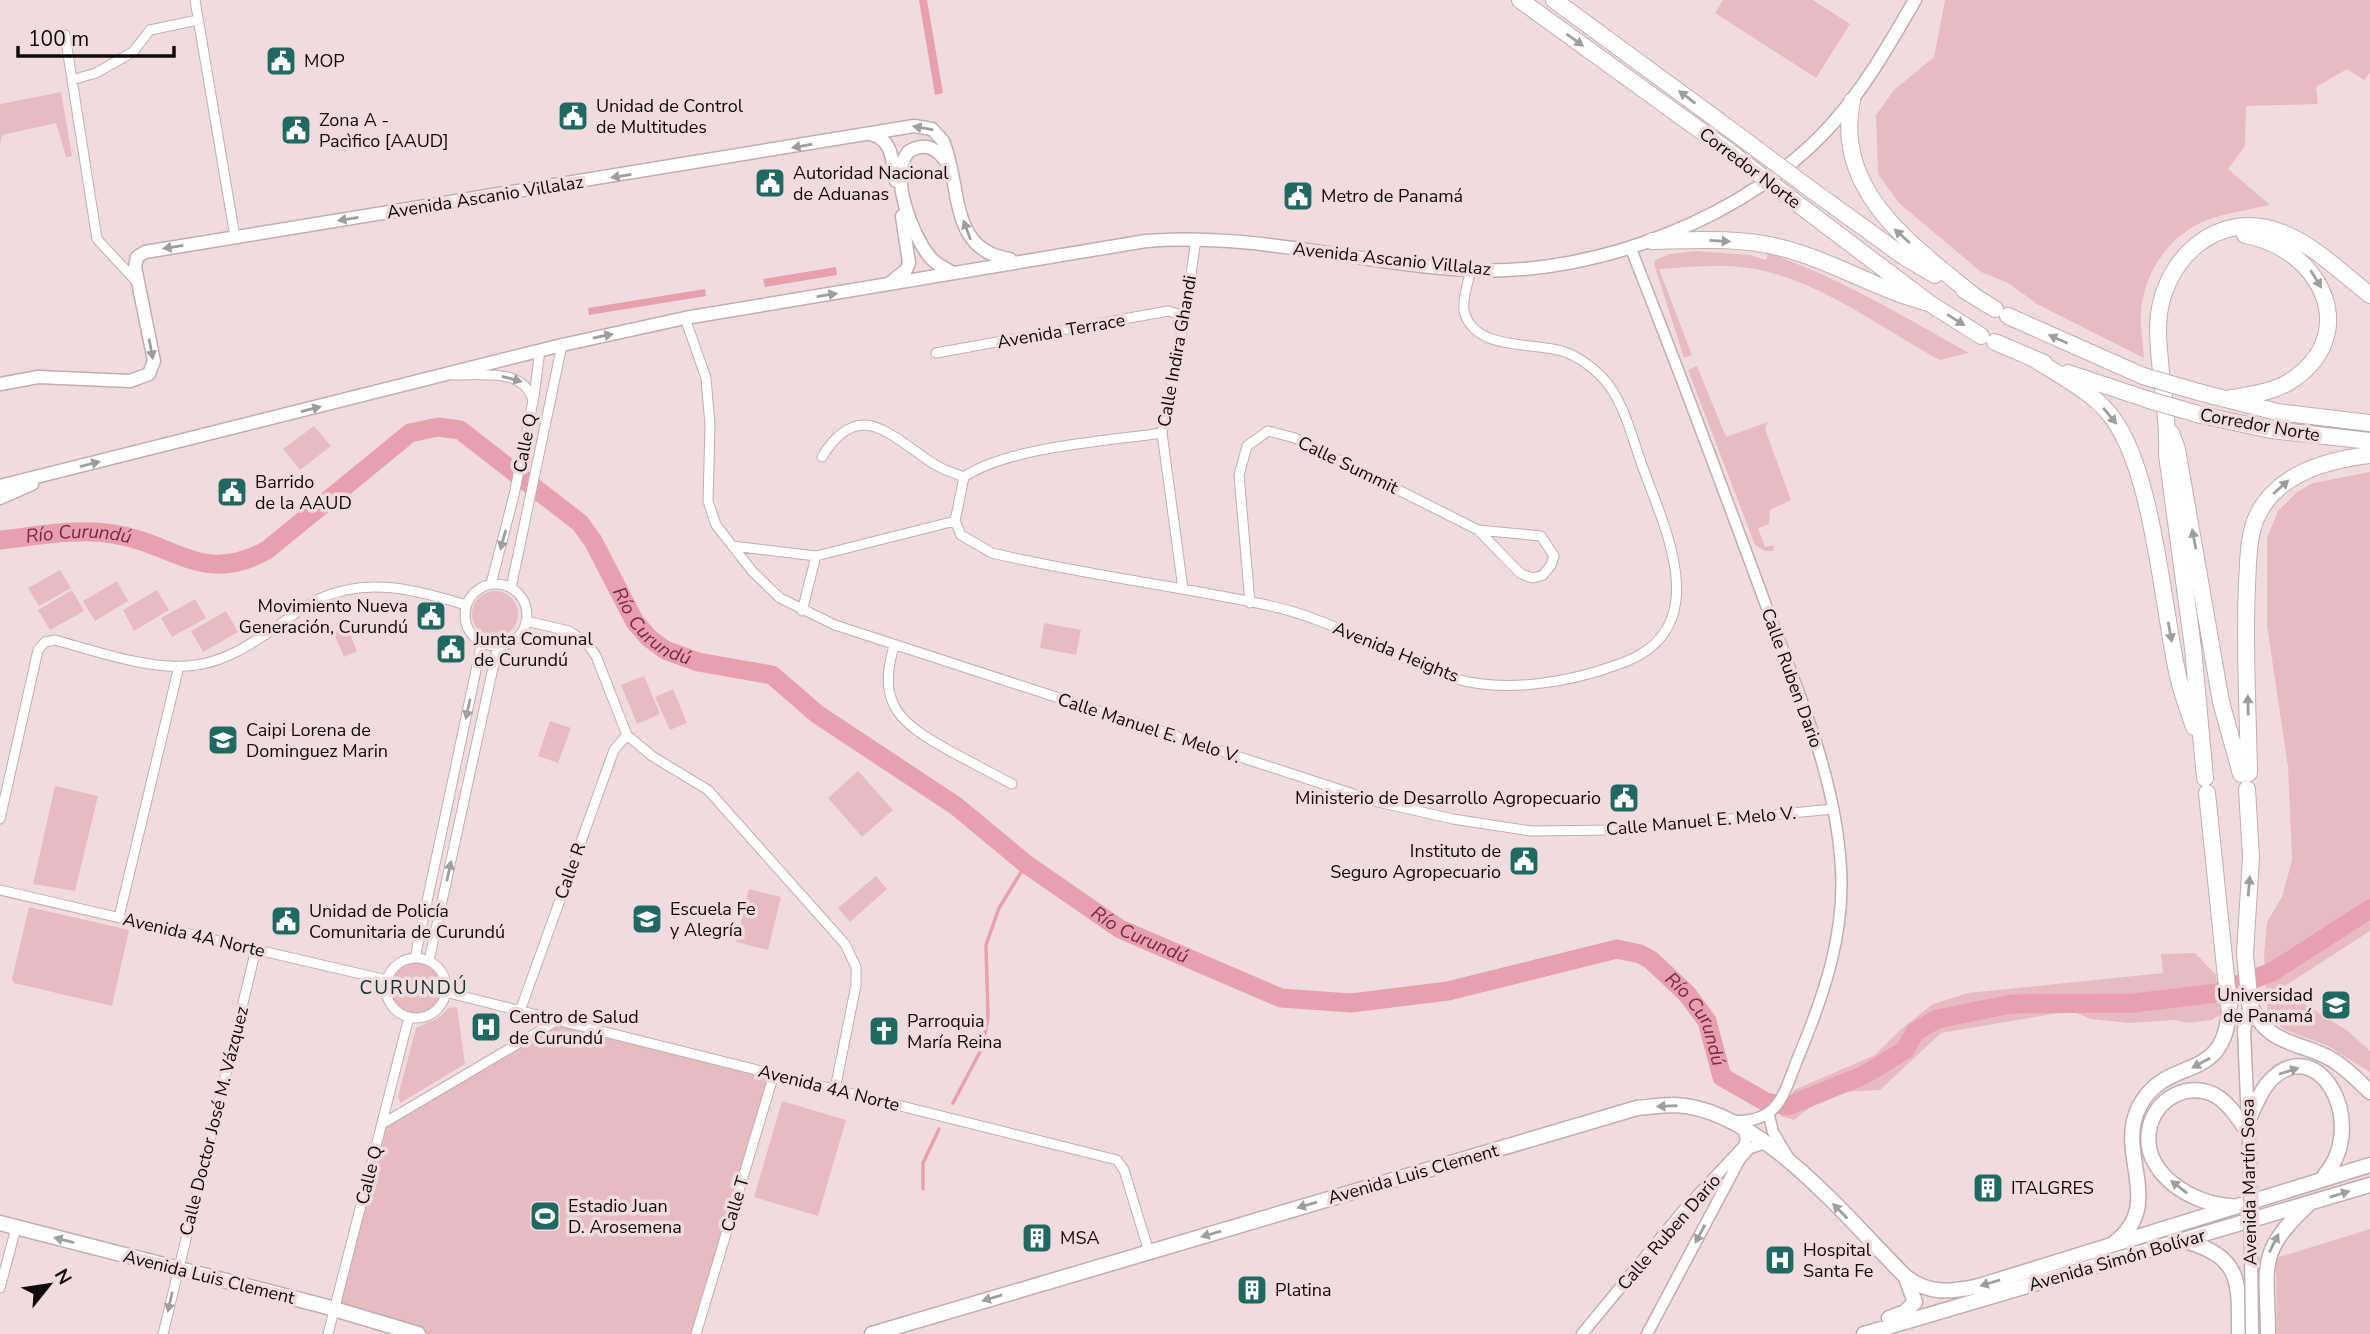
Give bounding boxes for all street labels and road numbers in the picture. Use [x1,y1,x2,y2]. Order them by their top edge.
street label: Corredor Norte [1694,122,1806,214]
street label: Avenida Ascanio Villalaz [385,170,585,224]
street label: Avenida Ascanio Villalaz [1292,237,1492,281]
street label: Calle Indira Ghandi [1152,273,1202,429]
street label: Avenida Terrace [995,308,1127,354]
street label: Corredor Norte [2198,403,2322,447]
street label: Calle Q [508,411,542,475]
street label: Calle Summit [1294,430,1403,500]
street label: Calle Ruben Dario [1756,605,1828,751]
street label: Avenida Heights [1330,616,1462,688]
street label: Calle Manuel E. Melo V. [1055,687,1243,769]
street label: Calle Manuel E. Melo V. [1605,801,1797,841]
street label: Calle R [549,840,591,902]
street label: Avenida 4A Norte [121,907,267,963]
street label: Calle Doctor José M. Vázquez [174,1004,254,1238]
street label: Avenida 4A Norte [756,1059,902,1117]
street label: Avenida Martín Sosa [2236,1098,2262,1266]
street label: Avenida Luis Clement [1325,1138,1502,1210]
street label: Calle Q [350,1143,388,1207]
street label: Calle Ruben Dario [1612,1169,1726,1295]
street label: Calle T [715,1173,755,1235]
street label: Avenida Simón Bolívar [2026,1223,2209,1297]
street label: Avenida Luis Clement [121,1244,298,1310]

